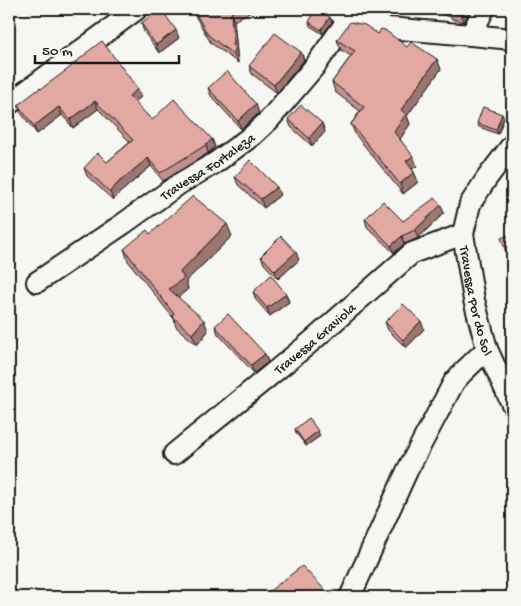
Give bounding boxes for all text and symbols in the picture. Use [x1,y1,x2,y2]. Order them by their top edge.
scale bar [35,32,179,64]
text: 50 m [42,43,73,61]
street label: Travessa Fortaleza [157,130,260,206]
street label: Travessa Por do Sol [454,244,495,359]
street label: Travessa Graviola [271,300,361,380]

